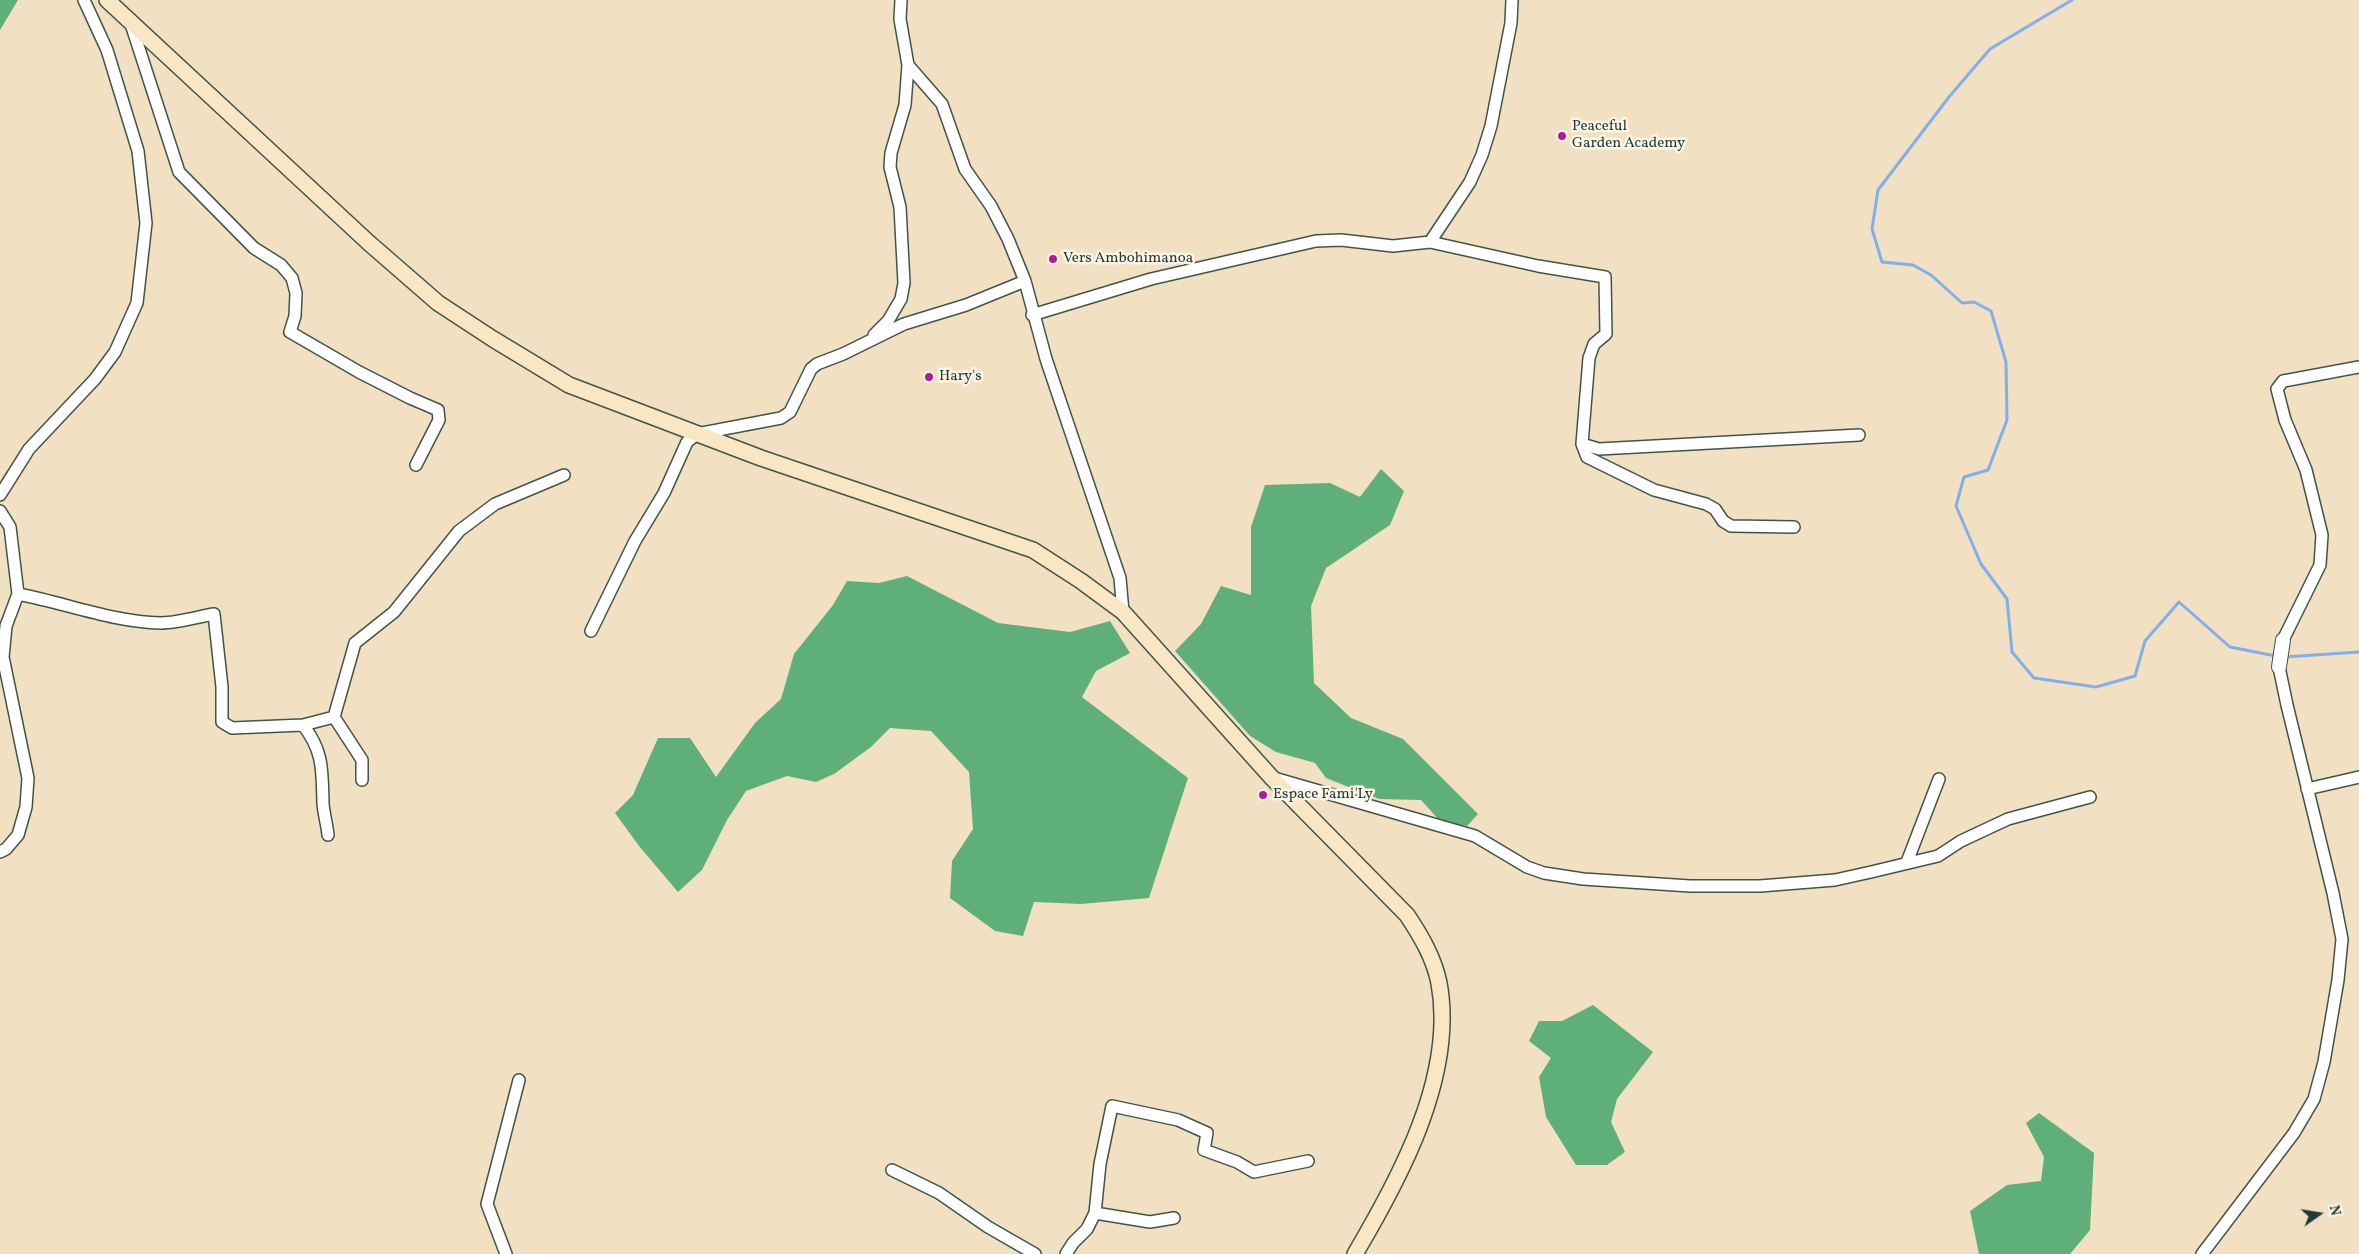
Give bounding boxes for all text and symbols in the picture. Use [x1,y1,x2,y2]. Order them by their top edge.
place label: Peaceful Garden Academy [1572,118,1685,153]
marker: Peaceful Garden Academy [1556,130,1568,142]
place label: Vers Ambohimanoa [1063,250,1193,268]
marker: Vers Ambohimanoa [1047,253,1059,265]
place label: Hary's [939,368,982,386]
marker: Hary's [923,371,935,383]
place label: Espace Fami'Ly [1273,786,1373,804]
marker: Espace Fami'Ly [1257,789,1269,801]
north arrow [2294,1189,2344,1239]
text: N [2324,1203,2345,1218]

